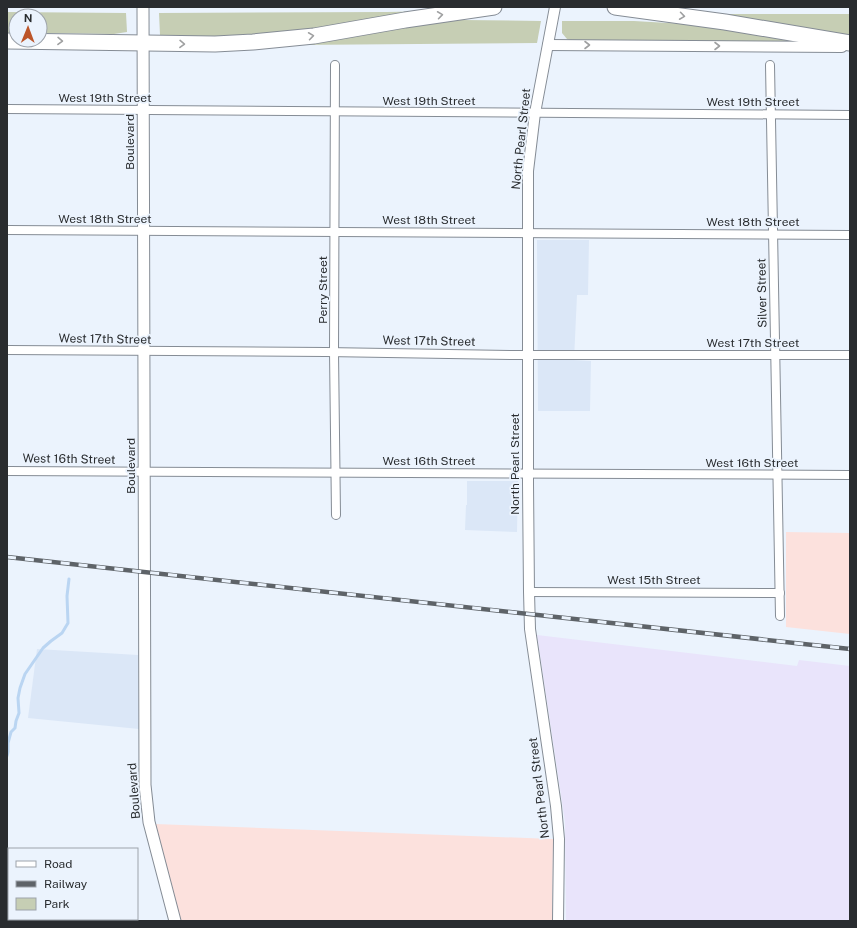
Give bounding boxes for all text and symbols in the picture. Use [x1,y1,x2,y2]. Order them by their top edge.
north arrow [8,8,48,48]
one-way arrow [437,11,443,20]
one-way arrow [679,11,685,20]
text: N [24,12,33,24]
one-way arrow [308,32,314,41]
one-way arrow [57,37,63,45]
one-way arrow [179,40,185,48]
one-way arrow [584,41,590,49]
one-way arrow [714,42,720,50]
street label: North Pearl Street [509,87,533,190]
street label: West 19th Street [58,91,152,105]
street label: West 19th Street [382,94,476,108]
street label: West 19th Street [706,95,800,109]
street label: Boulevard [123,114,137,170]
street label: West 18th Street [58,212,152,226]
street label: West 18th Street [382,213,476,227]
street label: West 18th Street [706,215,800,229]
street label: Perry Street [316,256,330,324]
street label: Silver Street [754,258,770,328]
street label: West 17th Street [58,331,152,347]
street label: West 17th Street [382,333,476,349]
street label: West 17th Street [707,336,800,350]
street label: North Pearl Street [508,413,522,515]
street label: Boulevard [124,438,138,494]
street label: West 16th Street [22,451,116,467]
street label: West 16th Street [382,454,476,468]
street label: West 16th Street [705,456,799,470]
street label: West 15th Street [607,573,701,587]
street label: North Pearl Street [526,736,552,839]
street label: Boulevard [125,762,143,820]
legend [8,848,138,920]
text: Road [44,857,72,871]
text: Railway [44,877,88,891]
text: Park [44,897,70,911]

